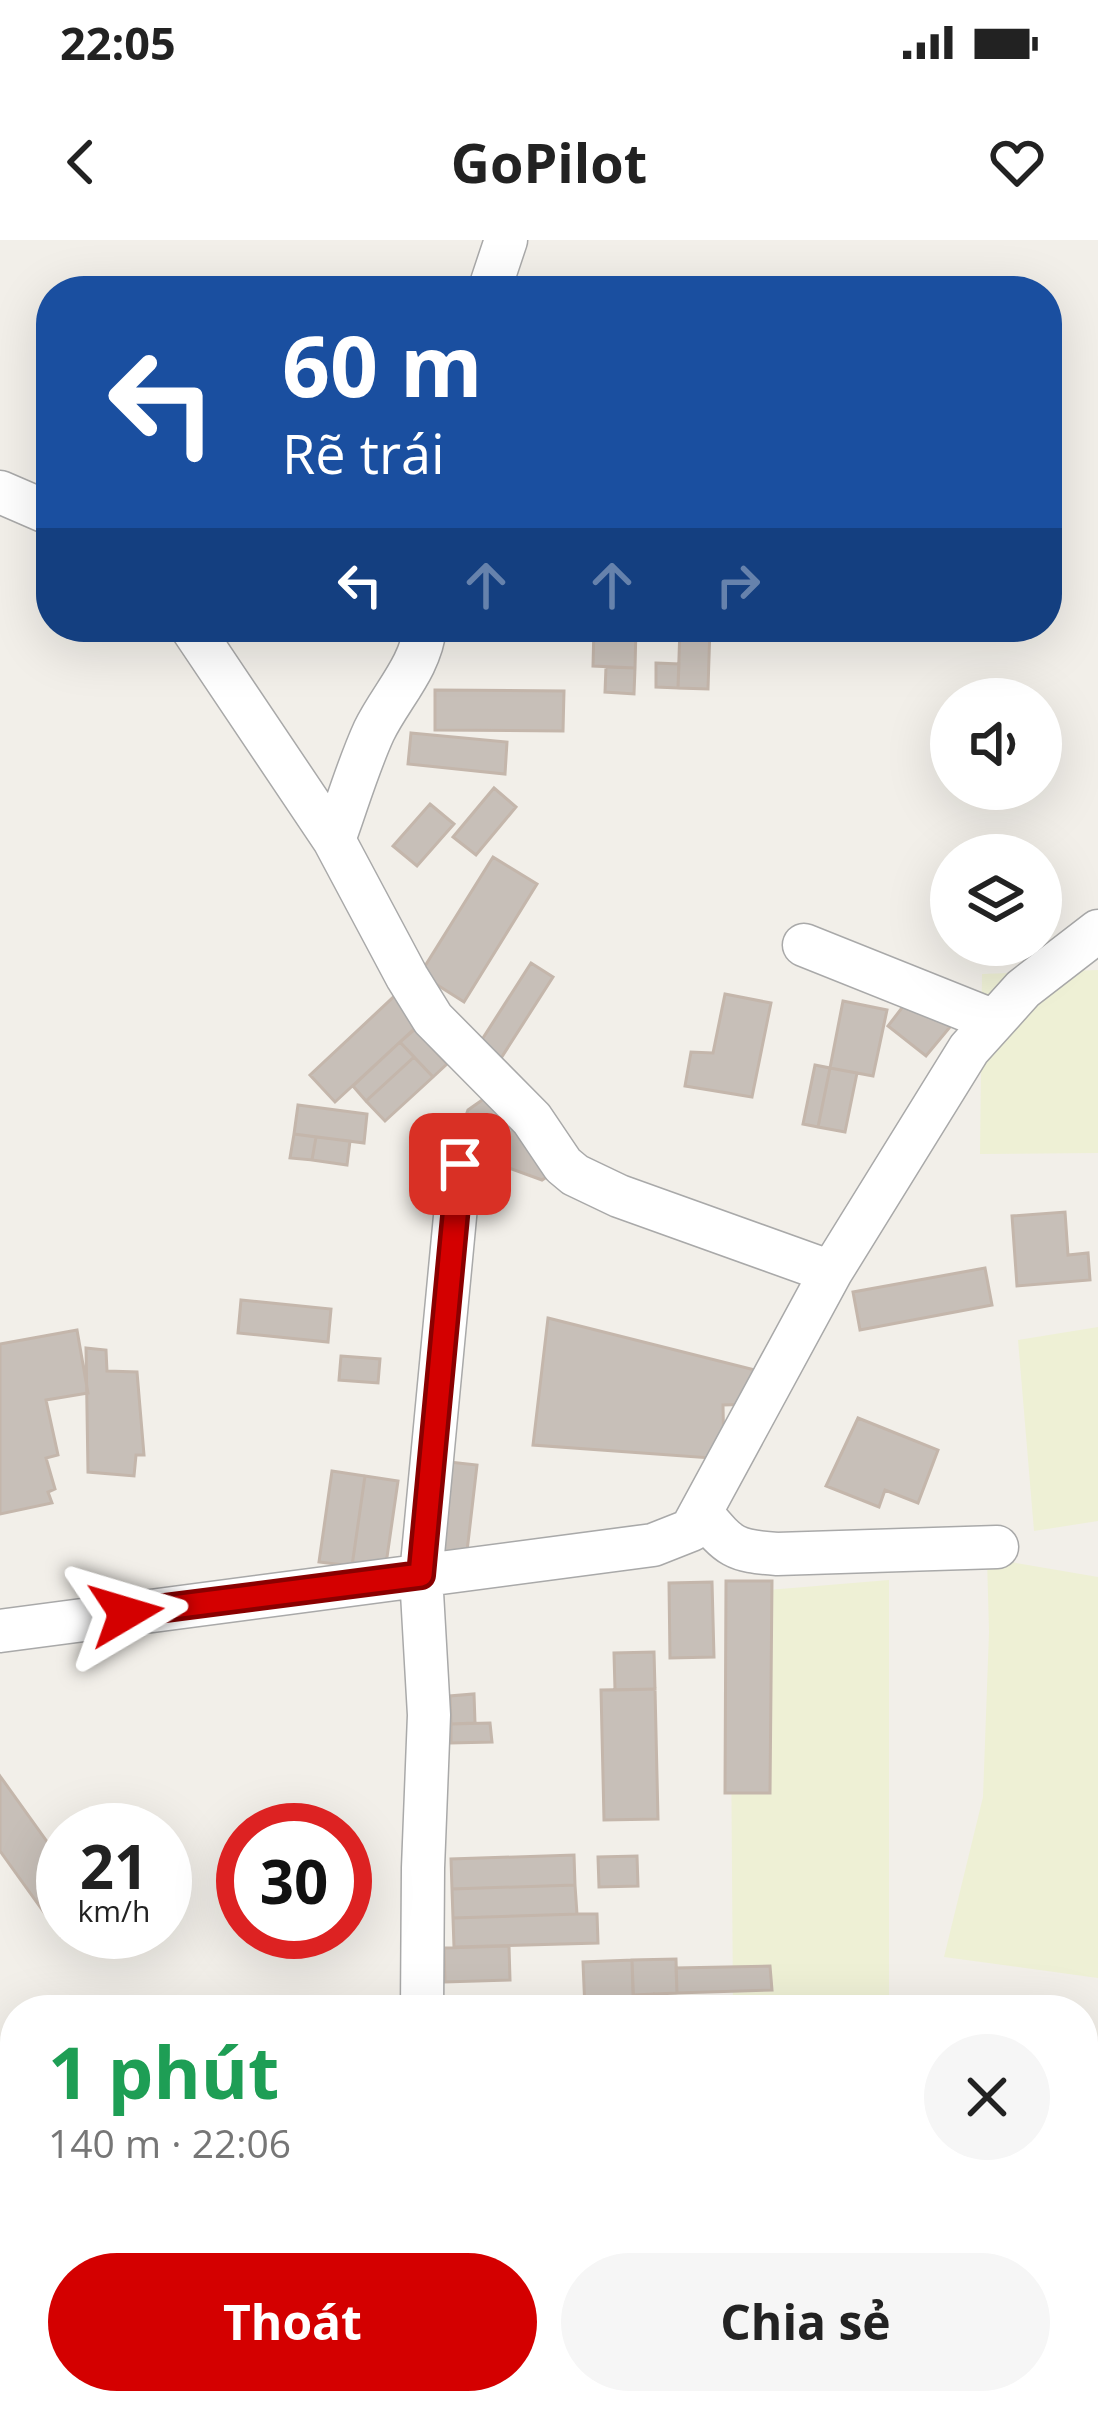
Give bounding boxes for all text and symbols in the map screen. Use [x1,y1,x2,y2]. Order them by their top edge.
text: 22:05 [60,12,176,73]
text: GoPilot [451,125,647,199]
icon: back [48,129,114,195]
icon: heart [984,129,1050,195]
text: 60 m [282,307,482,422]
icon: left [84,324,240,480]
text: Rẽ trái [282,416,445,490]
icon: left [327,552,393,618]
icon: ahead [453,552,519,618]
icon: ahead [579,552,645,618]
icon: right [705,552,771,618]
map controls [930,678,1062,966]
button: sound [930,678,1062,810]
button: layers [930,834,1062,966]
pin [409,1113,511,1215]
icon: arrive [427,1131,493,1197]
position arrow [63,1550,189,1676]
speed limit sign: 30 [216,1803,372,1959]
text: 21 [80,1825,148,1907]
text: km/h [78,1890,150,1931]
text: 1 phút [48,2022,279,2120]
button: close [924,2034,1050,2160]
text: 140 m · 22:06 [48,2116,291,2169]
button: Thoát [48,2253,537,2391]
button: Chia sẻ [561,2253,1050,2391]

